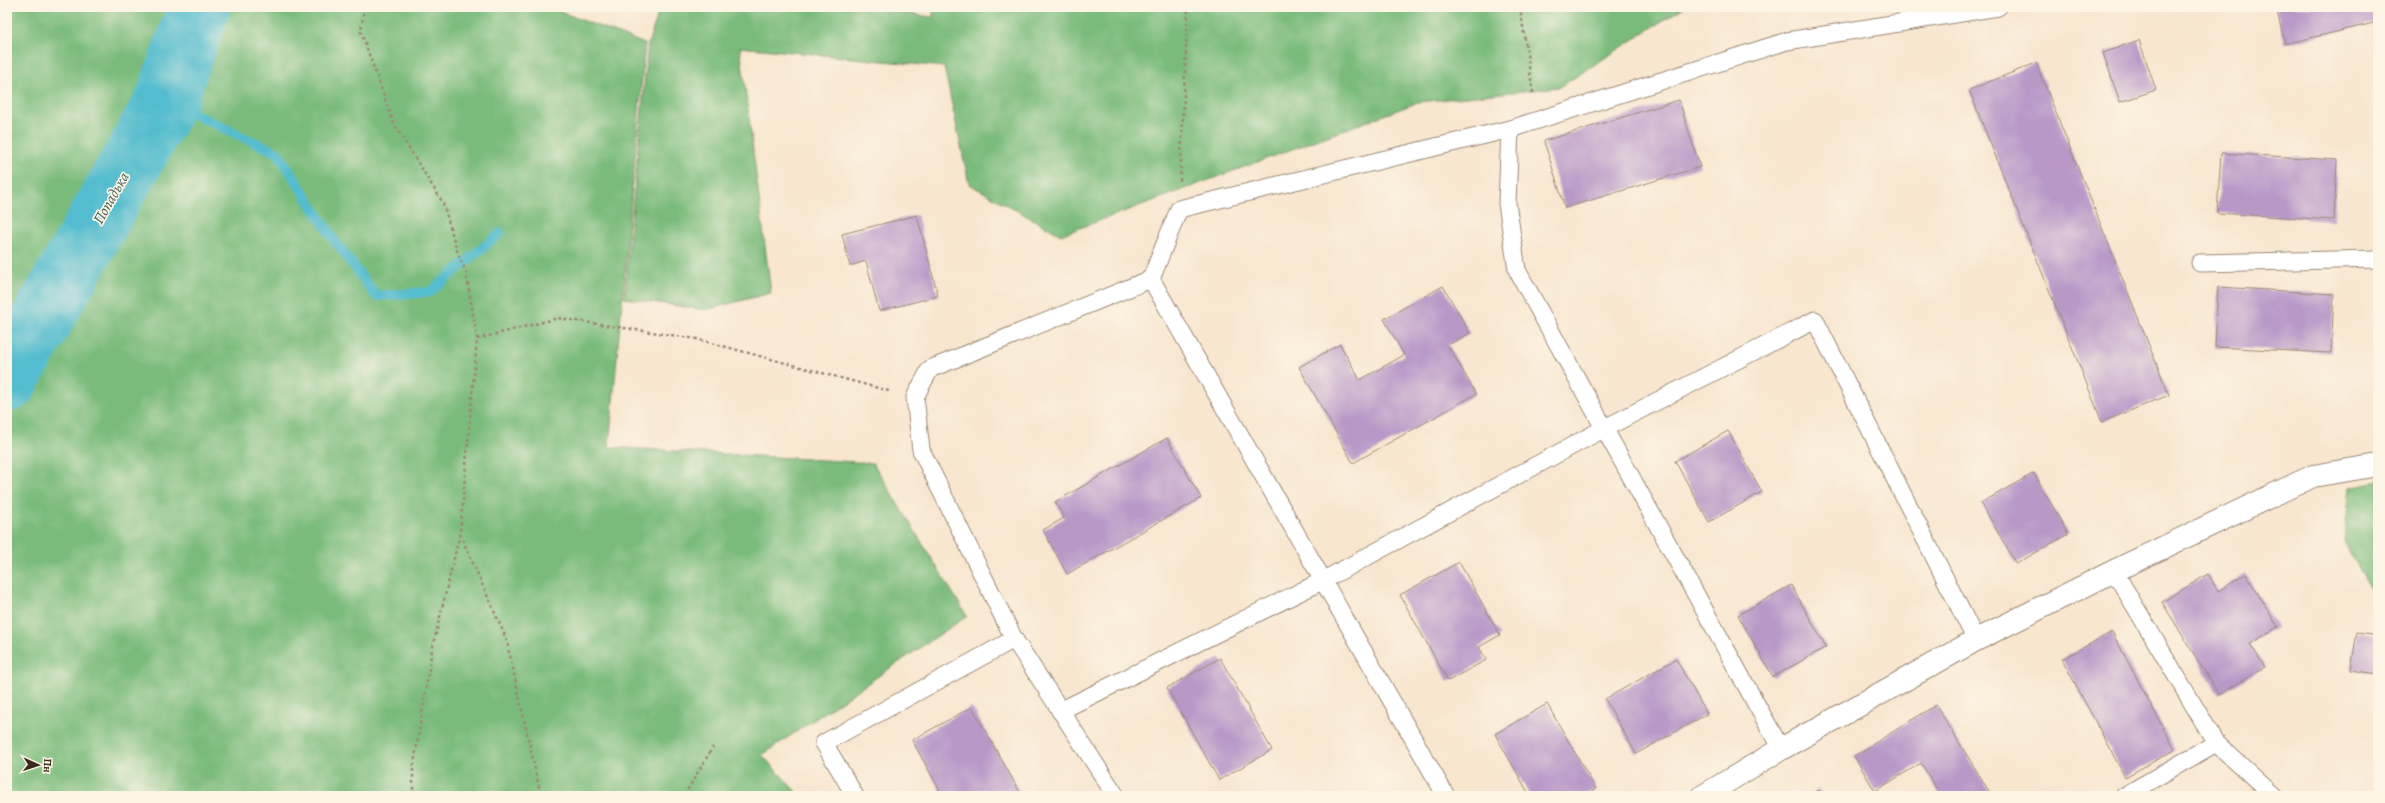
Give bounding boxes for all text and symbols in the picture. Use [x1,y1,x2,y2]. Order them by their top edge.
water label: Попадька [88,168,134,228]
north arrow [18,745,58,785]
text: Пн [40,758,55,774]

